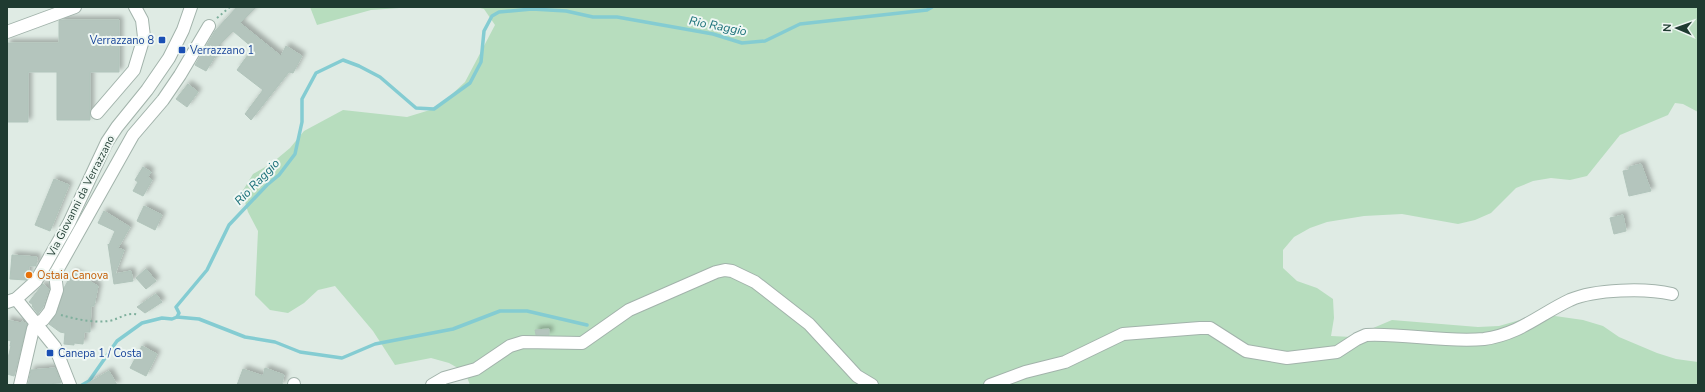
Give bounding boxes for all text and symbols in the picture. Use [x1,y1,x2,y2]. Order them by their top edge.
north arrow [1657,8,1697,48]
water label: Rio Raggio [688,13,749,39]
text: N [1660,23,1675,32]
place label: Verrazzano 8 [89,33,154,48]
marker: Verrazzano 8 [157,35,167,45]
place label: Verrazzano 1 [189,43,254,58]
marker: Verrazzano 1 [177,45,187,55]
street label: Via Giovanni da Verrazzano [43,133,118,260]
water label: Rio Raggio [231,155,283,209]
place label: Ostaia Canova [37,268,108,283]
marker: Ostaia Canova [24,270,34,280]
place label: Canepa 1 / Costa [58,346,142,361]
marker: Canepa 1 / Costa [45,348,55,358]

